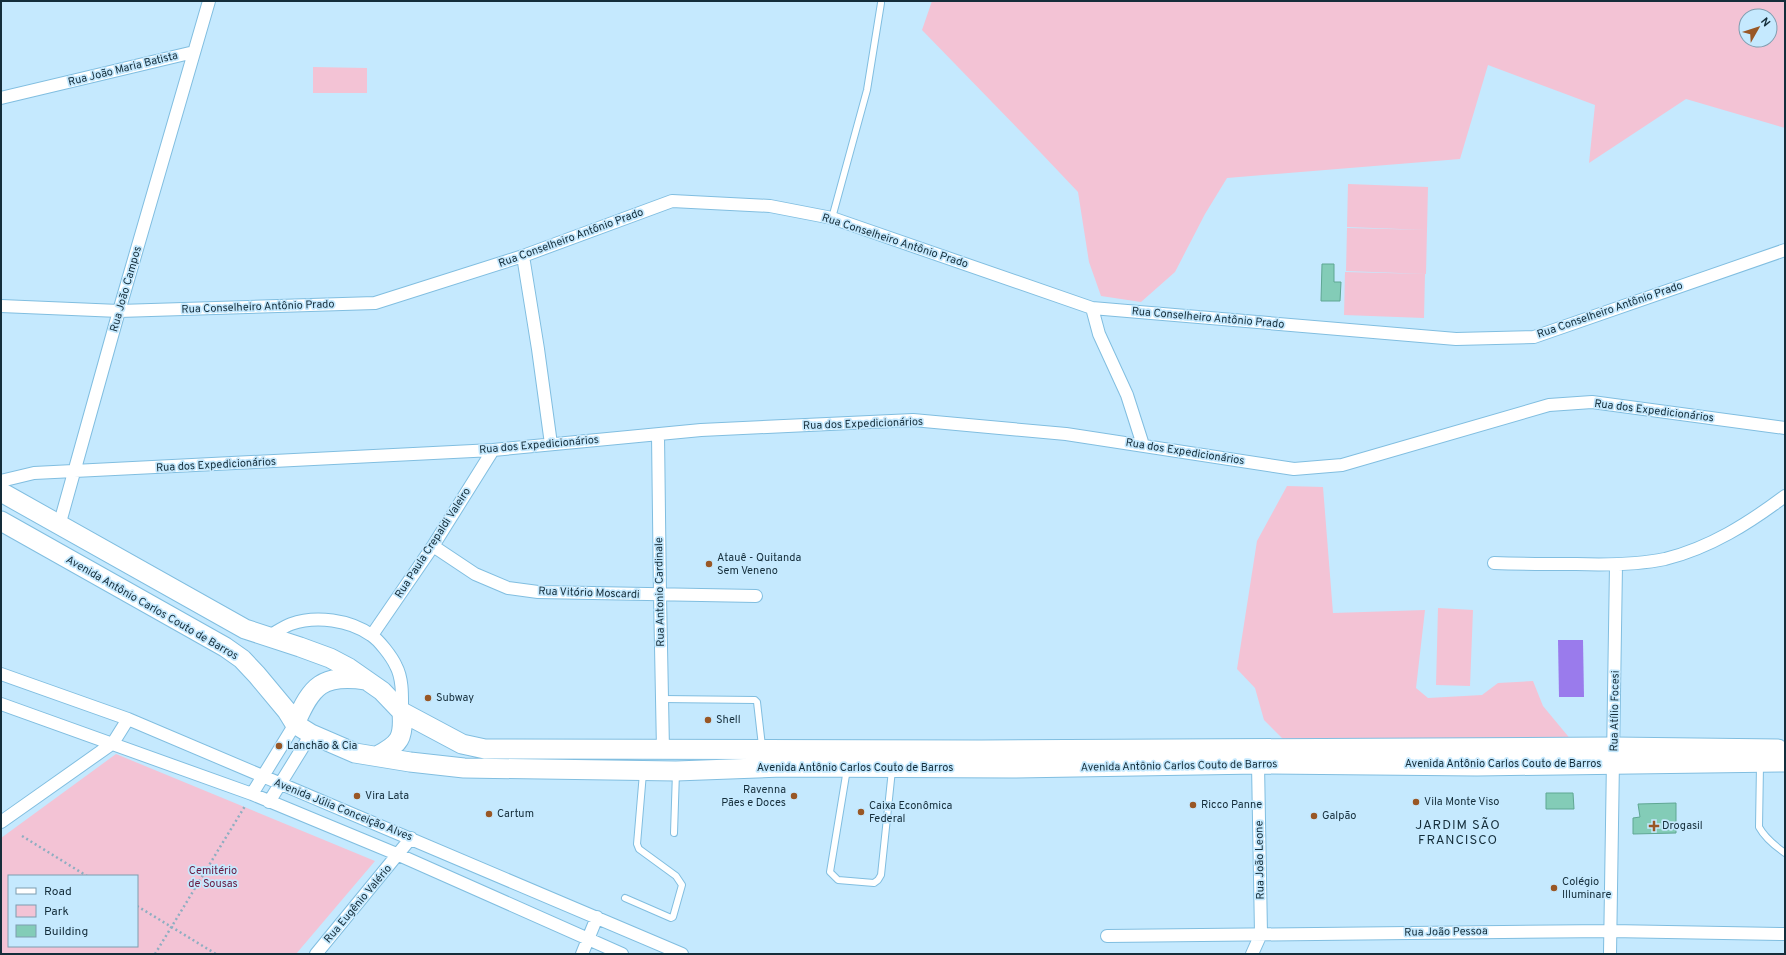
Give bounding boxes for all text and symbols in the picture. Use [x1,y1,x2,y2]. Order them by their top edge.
north arrow [1738,8,1778,48]
text: N [1757,15,1773,30]
street label: Rua João Maria Batista [67,49,180,89]
street label: Rua Conselheiro Antônio Prado [497,205,645,271]
street label: Rua Conselheiro Antônio Prado [820,211,970,271]
street label: Rua João Campos [107,245,145,333]
street label: Rua Conselheiro Antônio Prado [1535,278,1685,342]
street label: Rua Conselheiro Antônio Prado [181,297,335,317]
street label: Rua Conselheiro Antônio Prado [1131,304,1285,332]
street label: Rua dos Expedicionários [1594,397,1714,425]
street label: Rua dos Expedicionários [803,415,923,433]
street label: Rua dos Expedicionários [479,433,599,457]
street label: Rua dos Expedicionários [1125,436,1245,468]
street label: Rua dos Expedicionários [156,455,276,475]
street label: Rua Paula Crepaldi Valeiro [392,485,474,601]
street label: Rua Antonio Cardinale [652,537,668,647]
place label: Atauê - Quitanda Sem Veneno [717,551,801,578]
street label: Avenida Antônio Carlos Couto de Barros [63,553,241,663]
marker: Atauê - Quitanda Sem Veneno [704,559,714,569]
street label: Rua Vitório Moscardi [538,584,640,602]
street label: Rua Atílio Focesi [1607,670,1623,752]
place label: Subway [436,691,474,705]
marker: Subway [423,693,433,703]
place label: Shell [716,713,741,727]
marker: Shell [703,715,713,725]
place label: Lanchão & Cia [287,739,358,753]
marker: Lanchão & Cia [274,741,284,751]
street label: Avenida Antônio Carlos Couto de Barros [1081,757,1277,775]
street label: Avenida Antônio Carlos Couto de Barros [1405,757,1601,771]
street label: Avenida Antônio Carlos Couto de Barros [757,761,953,775]
street label: Avenida Júlia Conceição Alves [271,776,415,844]
place label: Ravenna Pães e Doces [721,783,786,810]
place label: Vira Lata [365,789,409,803]
marker: Vira Lata [352,791,362,801]
marker: Ravenna Pães e Doces [789,791,799,801]
place label: Vila Monte Viso [1424,795,1499,809]
marker: Vila Monte Viso [1411,797,1421,807]
place label: Ricco Panne [1201,798,1262,812]
place label: Caixa Econômica Federal [869,799,953,826]
marker: Ricco Panne [1188,800,1198,810]
place label: Cartum [497,807,534,821]
marker: Caixa Econômica Federal [856,807,866,817]
marker: Cartum [484,809,494,819]
place label: Galpão [1322,809,1356,823]
marker: Galpão [1309,811,1319,821]
district label: JARDIM SÃO FRANCISCO [1415,817,1501,849]
place label: Drogasil [1662,819,1703,833]
street label: Rua João Leone [1252,820,1268,900]
marker: Drogasil [1649,821,1659,831]
street label: Rua Eugênio Valério [321,862,395,946]
park label: Cemitério de Sousas [188,864,238,891]
legend [8,875,138,947]
place label: Colégio Illuminare [1562,875,1611,902]
marker: Colégio Illuminare [1549,883,1559,893]
text: Road [44,884,72,900]
text: Park [44,904,69,920]
text: Building [44,924,88,940]
street label: Rua João Pessoa [1404,924,1488,940]

